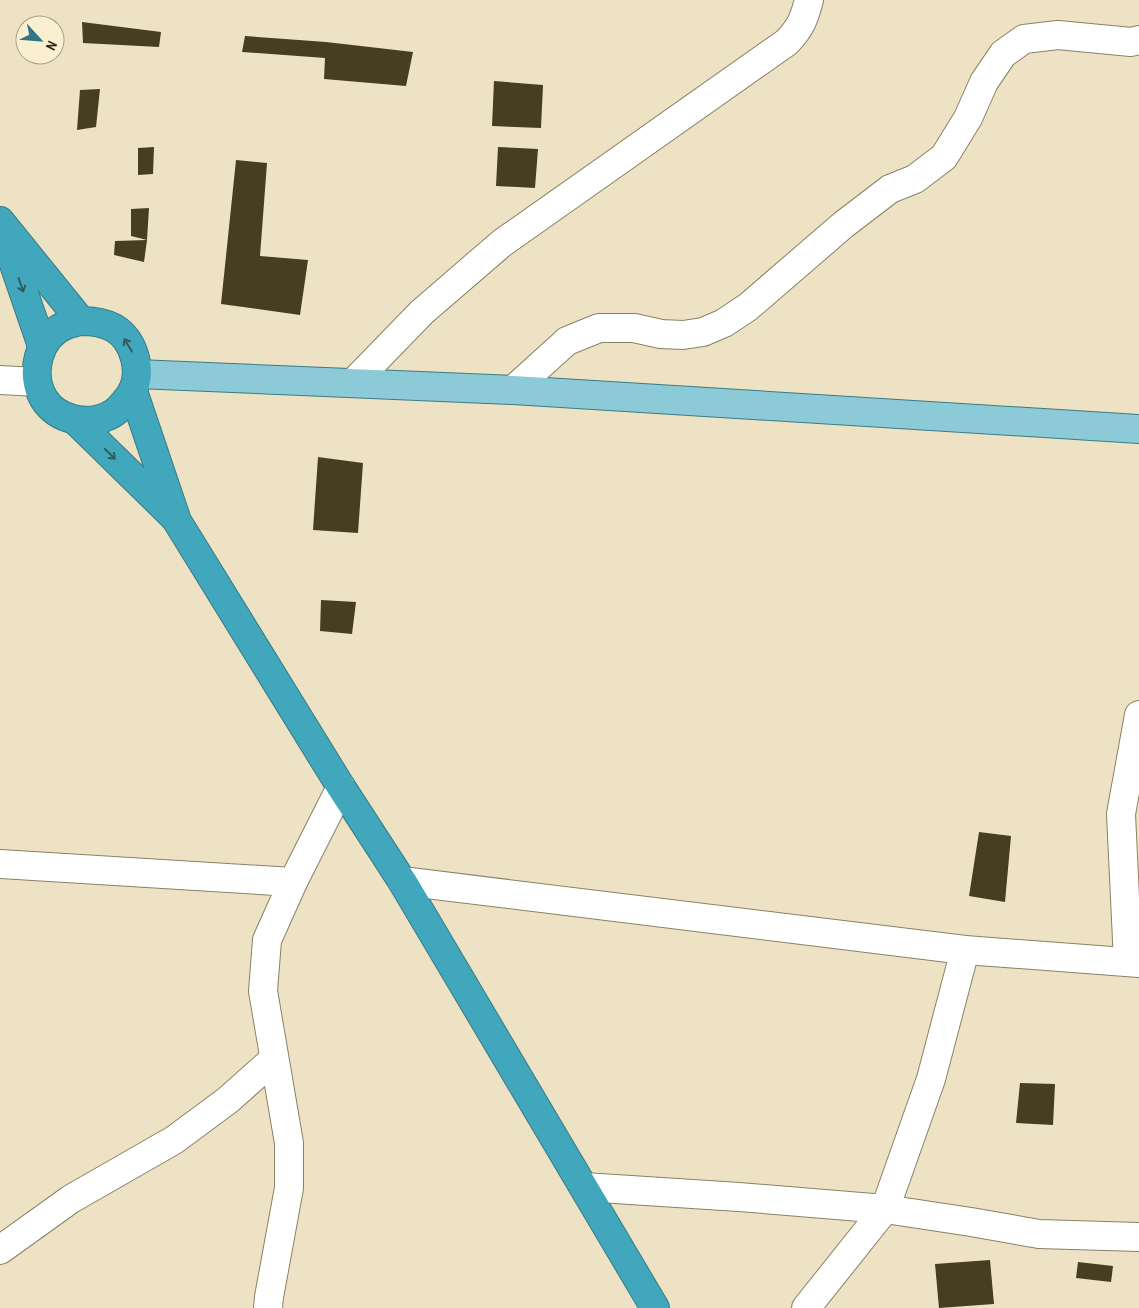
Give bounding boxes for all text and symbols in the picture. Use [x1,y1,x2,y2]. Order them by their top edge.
north arrow [15,15,65,65]
text: N [42,38,62,53]
one-way arrow [17,276,26,292]
one-way arrow [123,338,134,352]
one-way arrow [104,448,116,461]

